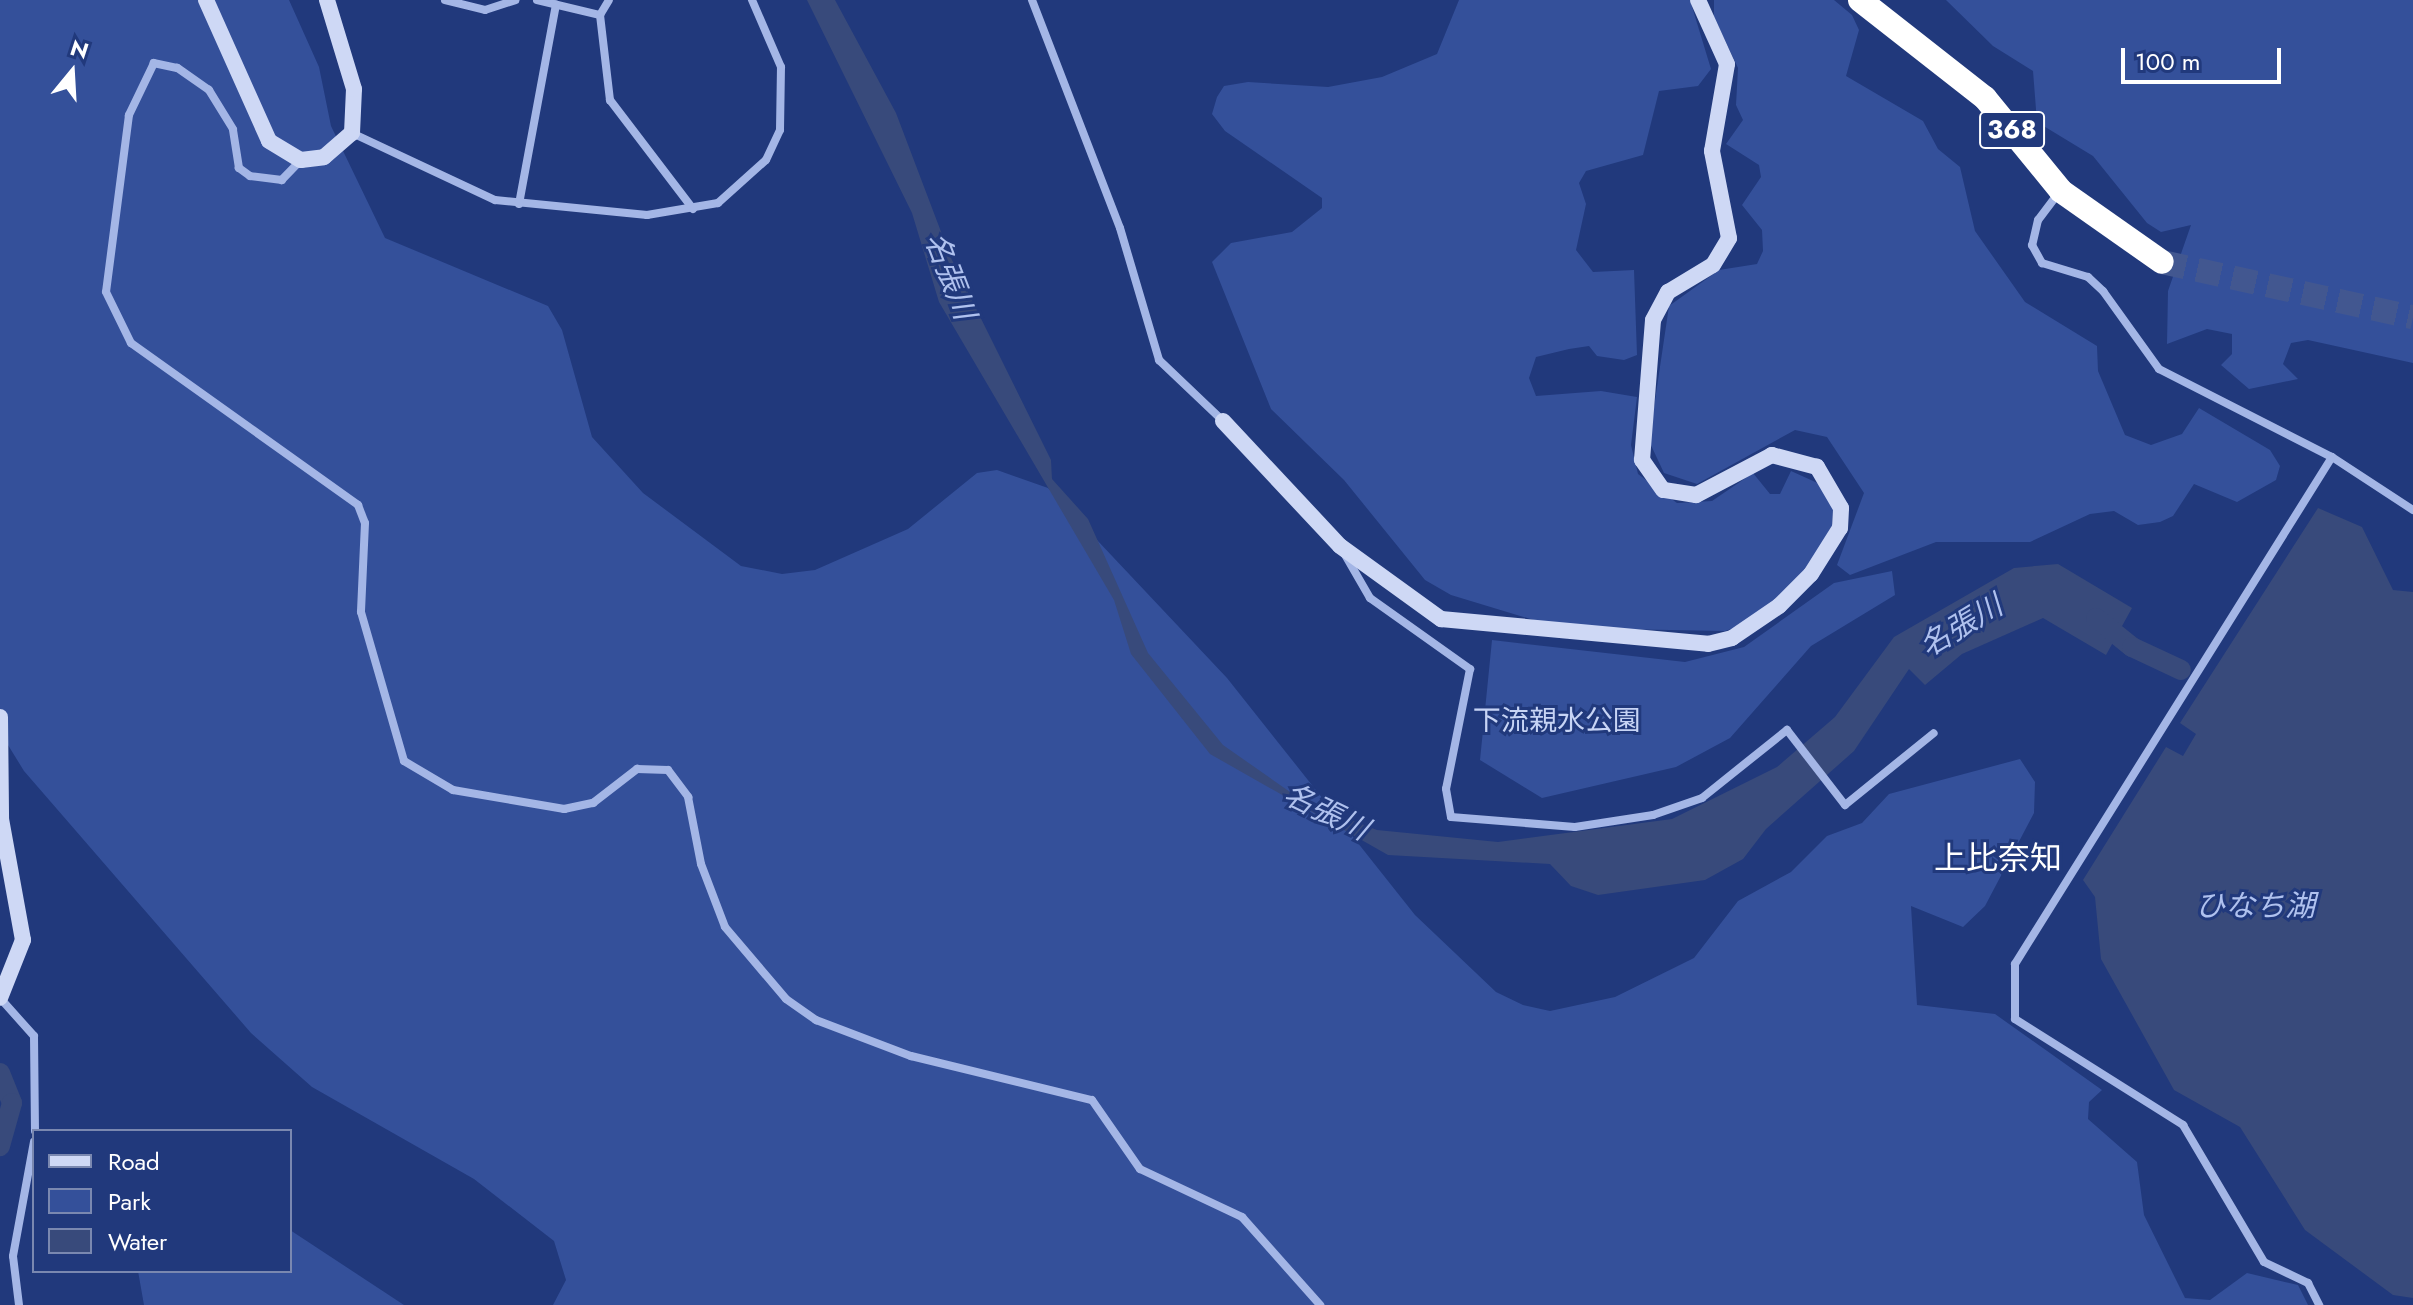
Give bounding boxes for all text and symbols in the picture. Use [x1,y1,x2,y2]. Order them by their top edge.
text: N [66,31,93,67]
north arrow [32,32,112,112]
scale bar [2125,32,2285,82]
text: 100 m [2135,44,2201,79]
road number: 368 [1978,108,2046,152]
water label: 名張川 [917,228,983,324]
water label: 名張川 [1913,587,2009,665]
park label: 下流親水公園 [1473,704,1641,738]
water label: 名張川 [1278,776,1374,848]
district label: 上比奈知 [1934,839,2062,877]
water label: ひなち湖 [2195,888,2315,924]
legend [32,1129,292,1273]
text: Road [108,1144,160,1179]
text: Park [108,1184,151,1219]
text: Water [108,1224,167,1259]

